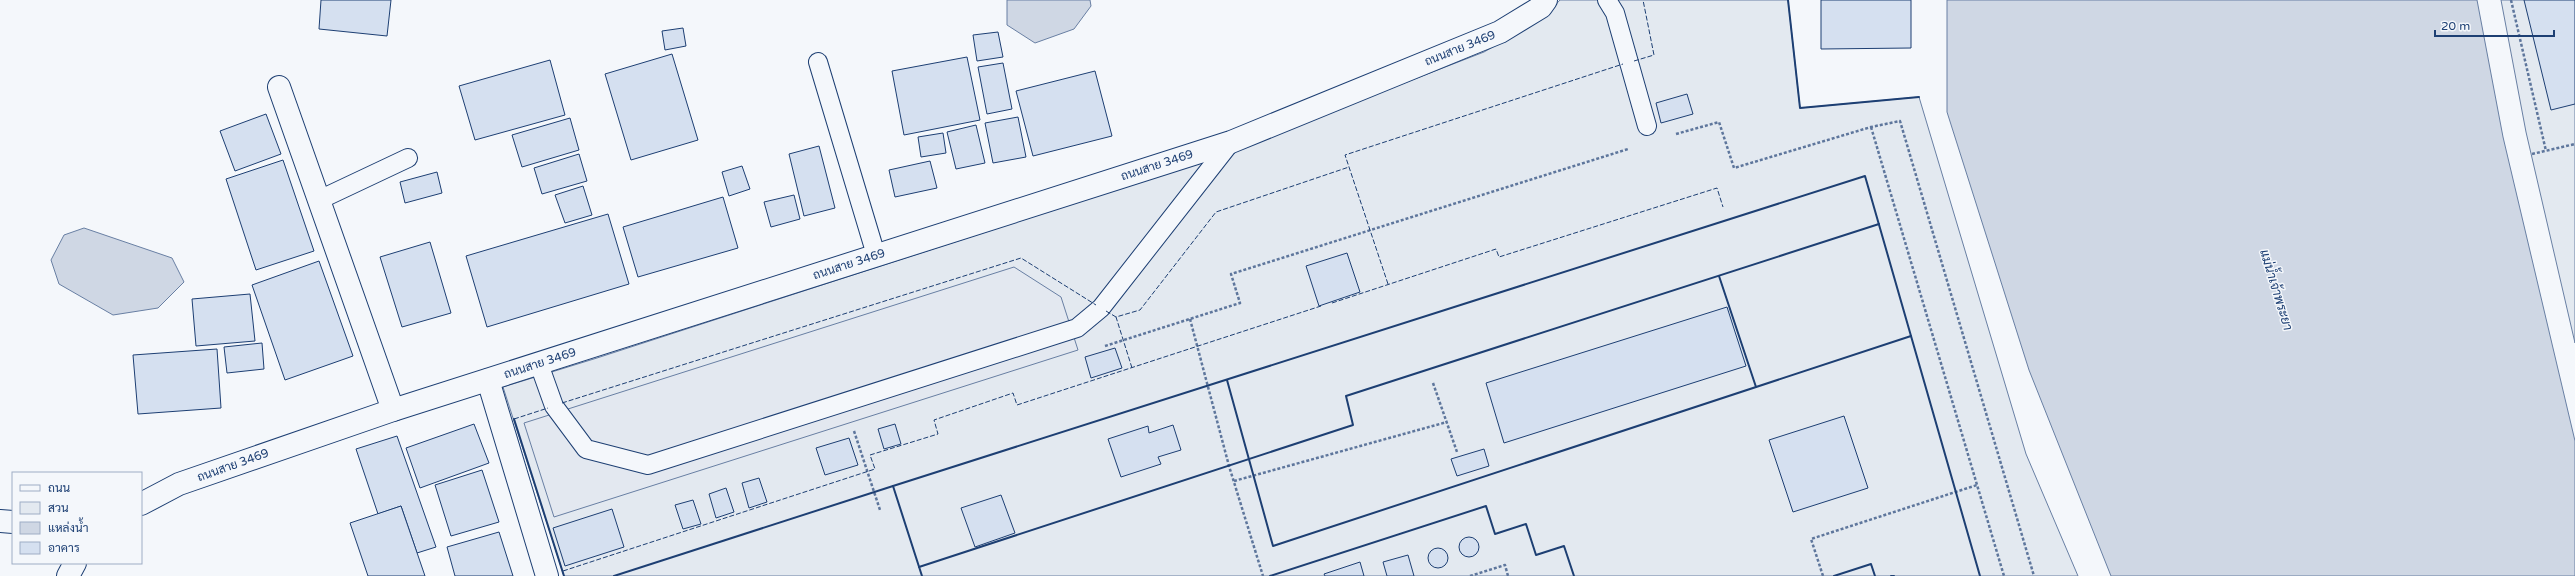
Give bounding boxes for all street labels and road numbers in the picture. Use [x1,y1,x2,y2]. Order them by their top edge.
street label: ถนนสาย 3469 [1423,27,1497,69]
street label: ถนนสาย 3469 [1119,147,1195,183]
street label: ถนนสาย 3469 [811,246,887,282]
street label: ถนนสาย 3469 [502,345,578,381]
street label: ถนนสาย 3469 [195,446,271,484]

